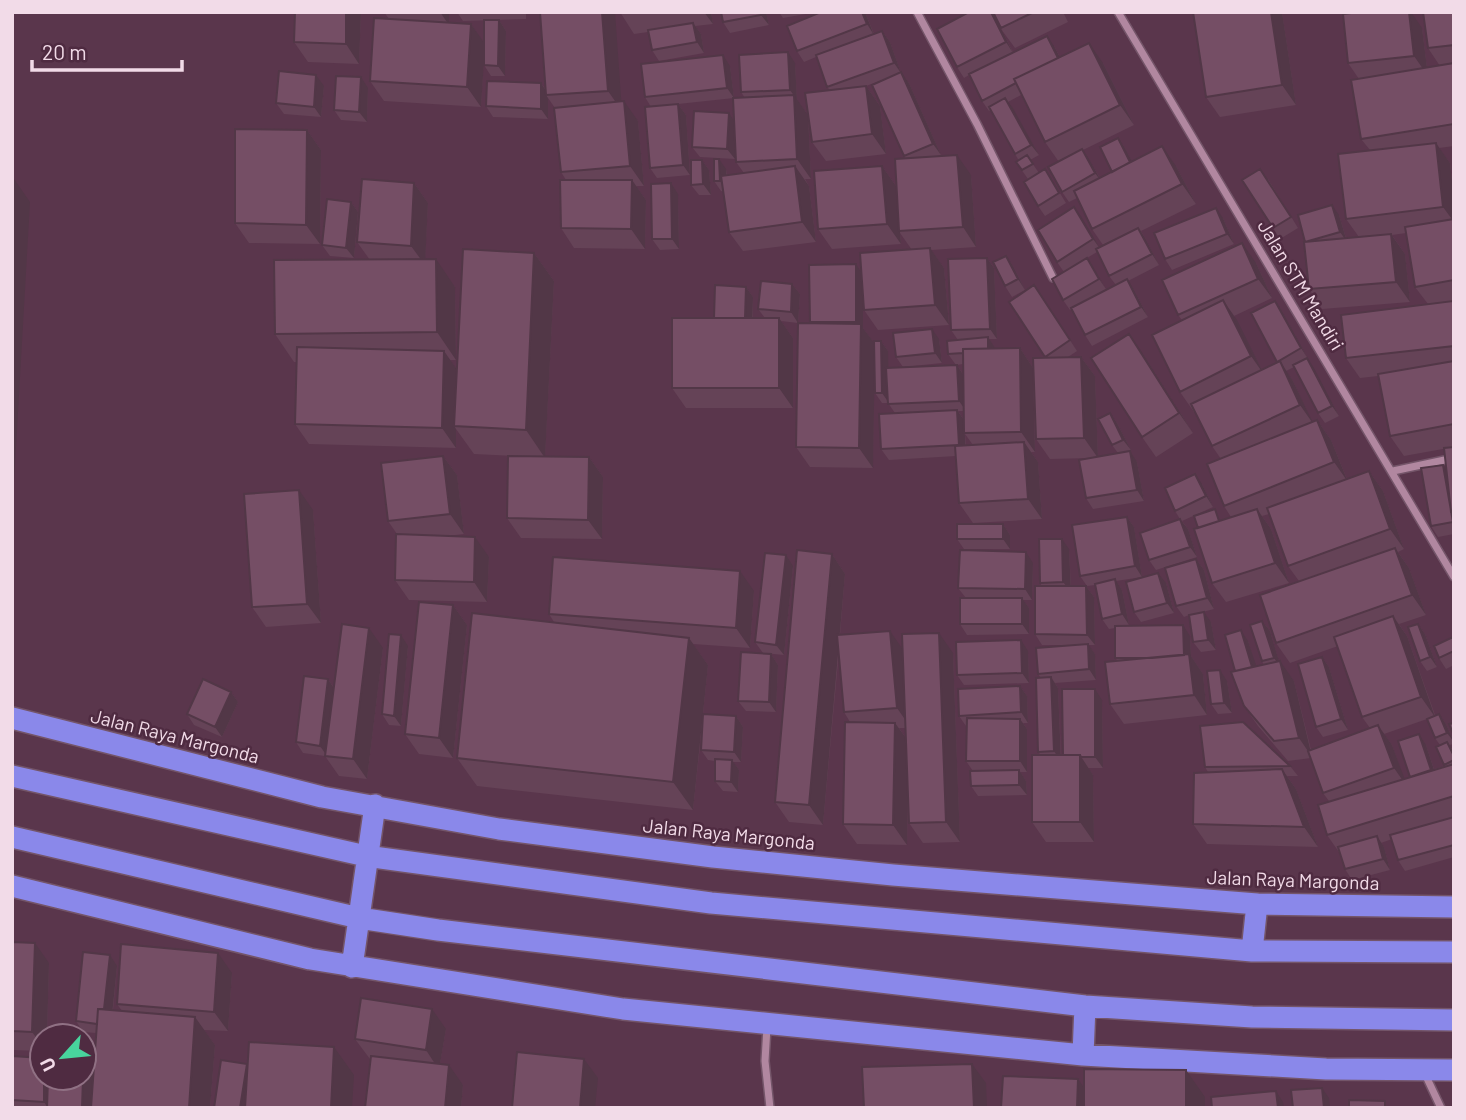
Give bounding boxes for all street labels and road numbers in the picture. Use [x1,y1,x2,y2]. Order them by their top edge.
street label: Jalan STM Mandiri [1253,215,1349,354]
street label: Jalan Raya Margonda [89,703,262,768]
street label: Jalan Raya Margonda [642,813,816,854]
street label: Jalan Raya Margonda [1206,865,1380,894]

